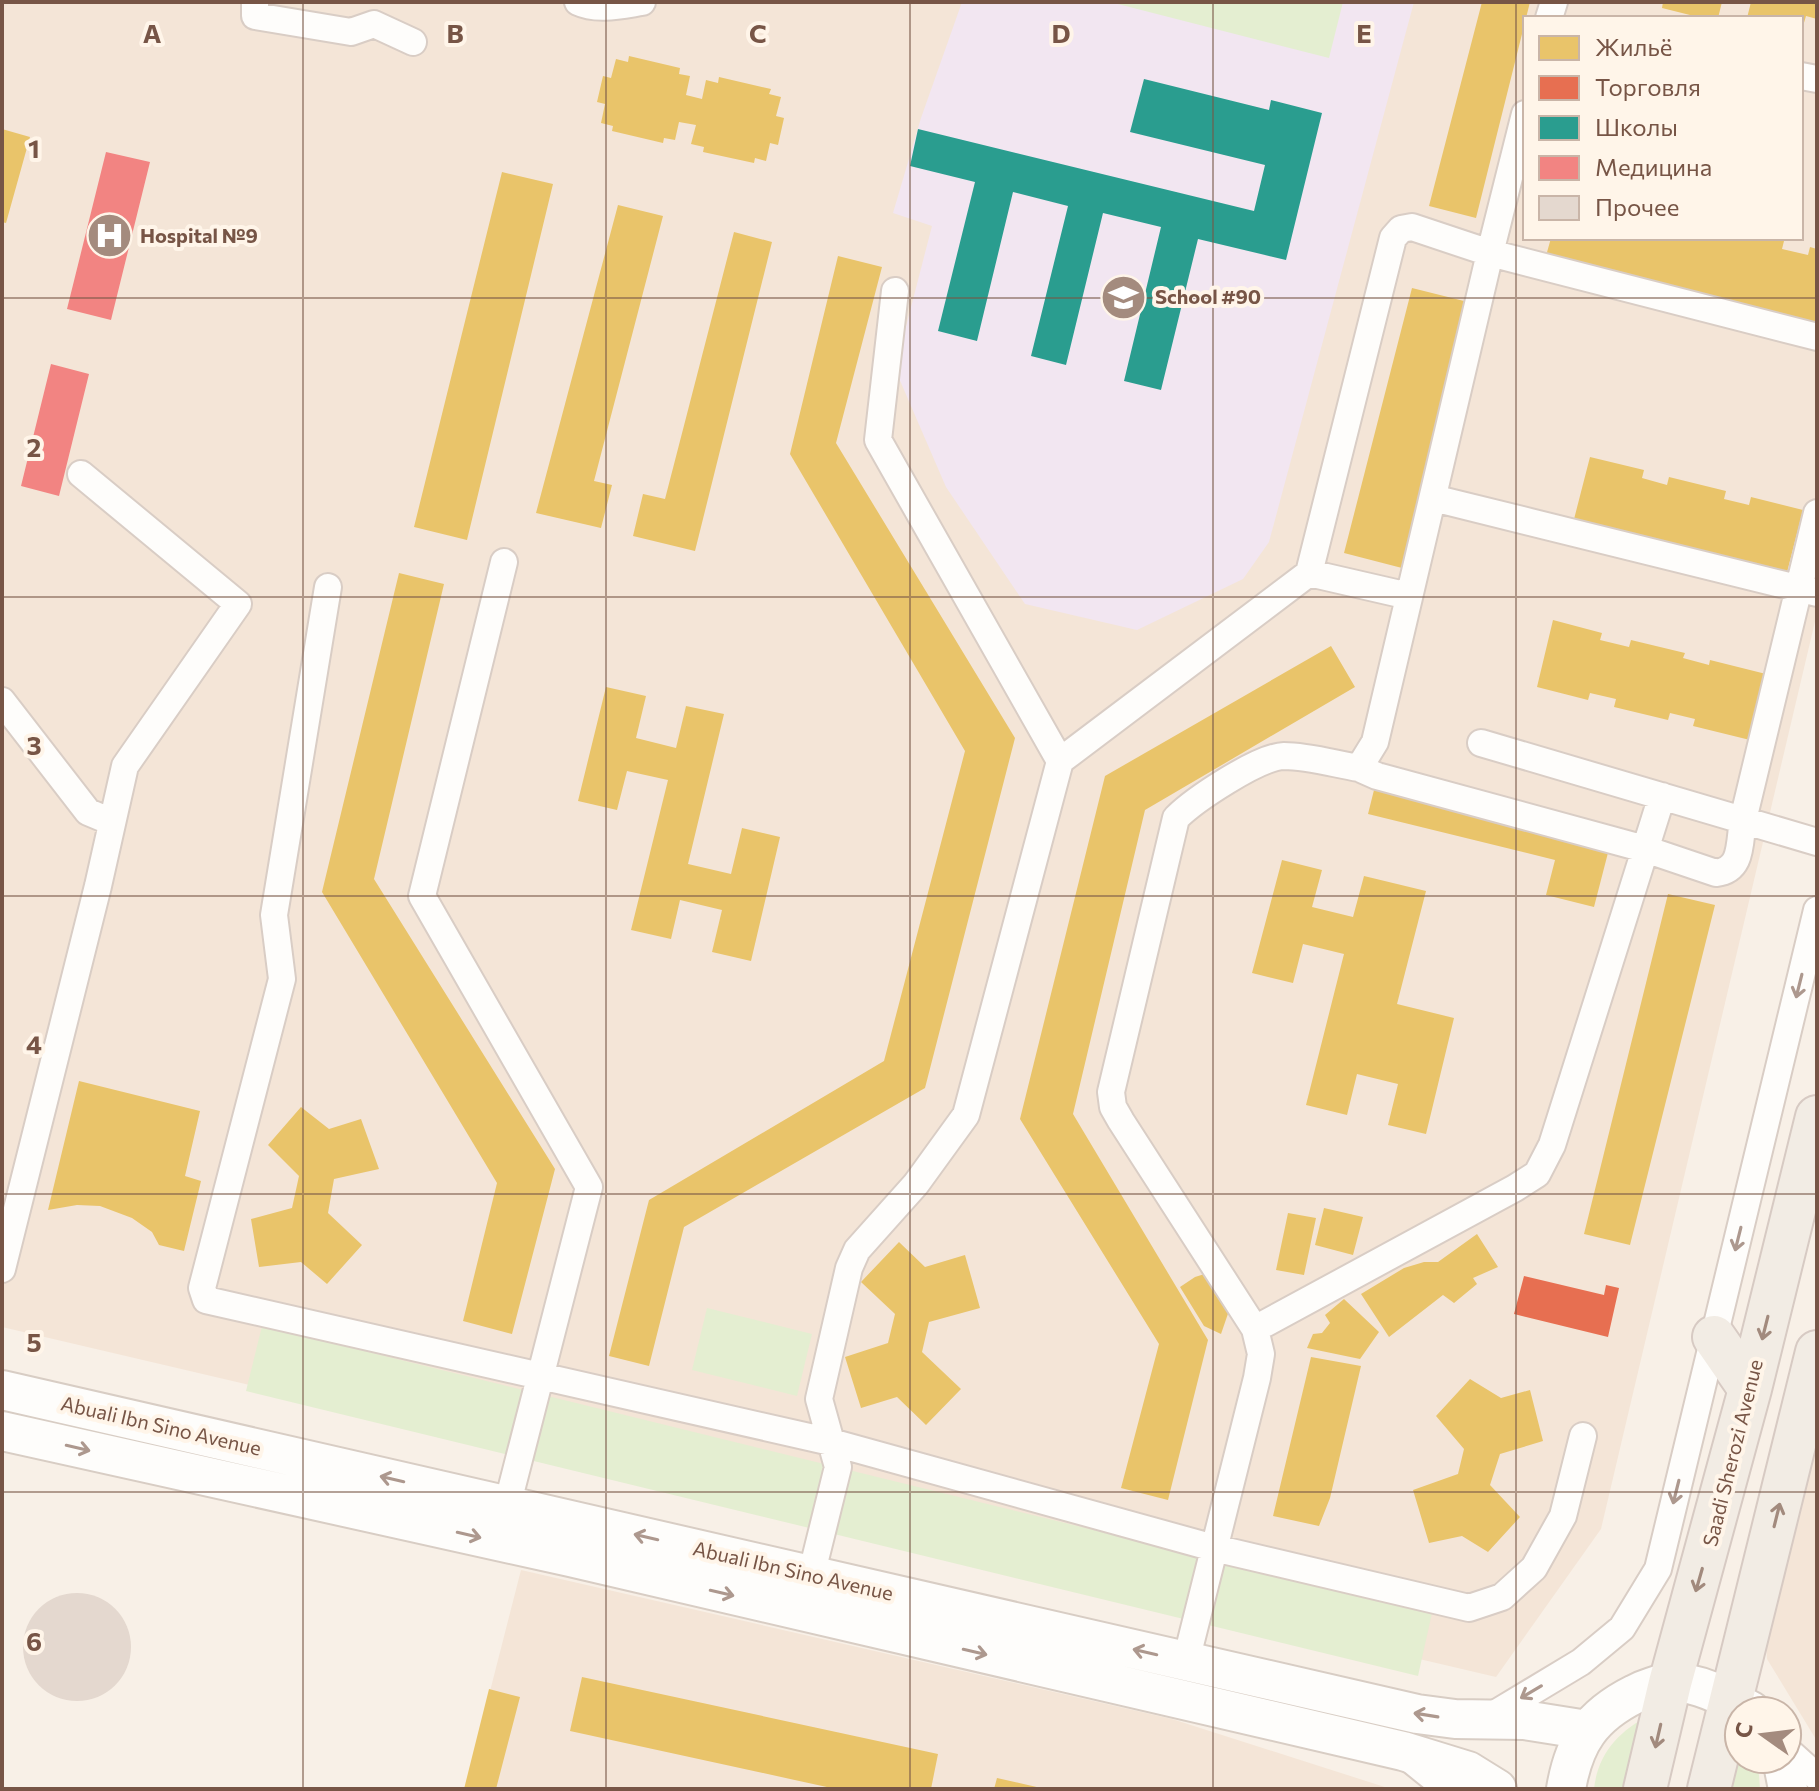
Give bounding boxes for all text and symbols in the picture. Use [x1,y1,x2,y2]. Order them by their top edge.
legend [1523,16,1803,240]
text: A [143,17,162,48]
text: B [446,17,464,48]
text: C [749,17,767,48]
text: D [1051,17,1071,48]
text: E [1356,17,1372,48]
text: Жильё [1595,32,1672,61]
text: Торговля [1595,72,1701,101]
text: Школы [1595,112,1678,141]
text: 1 [28,132,40,163]
text: Медицина [1595,152,1712,181]
text: Прочее [1595,192,1679,221]
hospital icon: Hospital №9 [85,212,133,260]
place label: Hospital №9 [140,223,258,247]
school or university icon: School #90 [1100,273,1148,321]
place label: School #90 [1155,284,1261,308]
text: 2 [27,431,41,462]
text: 3 [26,729,42,760]
one-way arrow [1790,973,1805,999]
text: 4 [26,1028,42,1059]
one-way arrow [1729,1225,1744,1251]
one-way arrow [1756,1315,1771,1341]
text: 5 [26,1326,42,1357]
street label: Saadi Sherozi Avenue [1697,1357,1767,1549]
street label: Abuali Ibn Sino Avenue [59,1390,264,1460]
one-way arrow [65,1441,90,1456]
one-way arrow [380,1471,406,1486]
one-way arrow [1668,1478,1683,1504]
one-way arrow [1770,1503,1785,1529]
one-way arrow [455,1528,481,1543]
one-way arrow [633,1529,659,1544]
street label: Abuali Ibn Sino Avenue [691,1535,896,1605]
one-way arrow [1691,1567,1706,1592]
one-way arrow [708,1586,734,1601]
text: 6 [26,1625,42,1656]
one-way arrow [1133,1644,1158,1659]
one-way arrow [962,1645,987,1660]
one-way arrow [1520,1684,1543,1700]
north arrow [1723,1695,1803,1775]
one-way arrow [1414,1707,1439,1722]
text: С [1728,1719,1758,1741]
one-way arrow [1649,1722,1664,1748]

